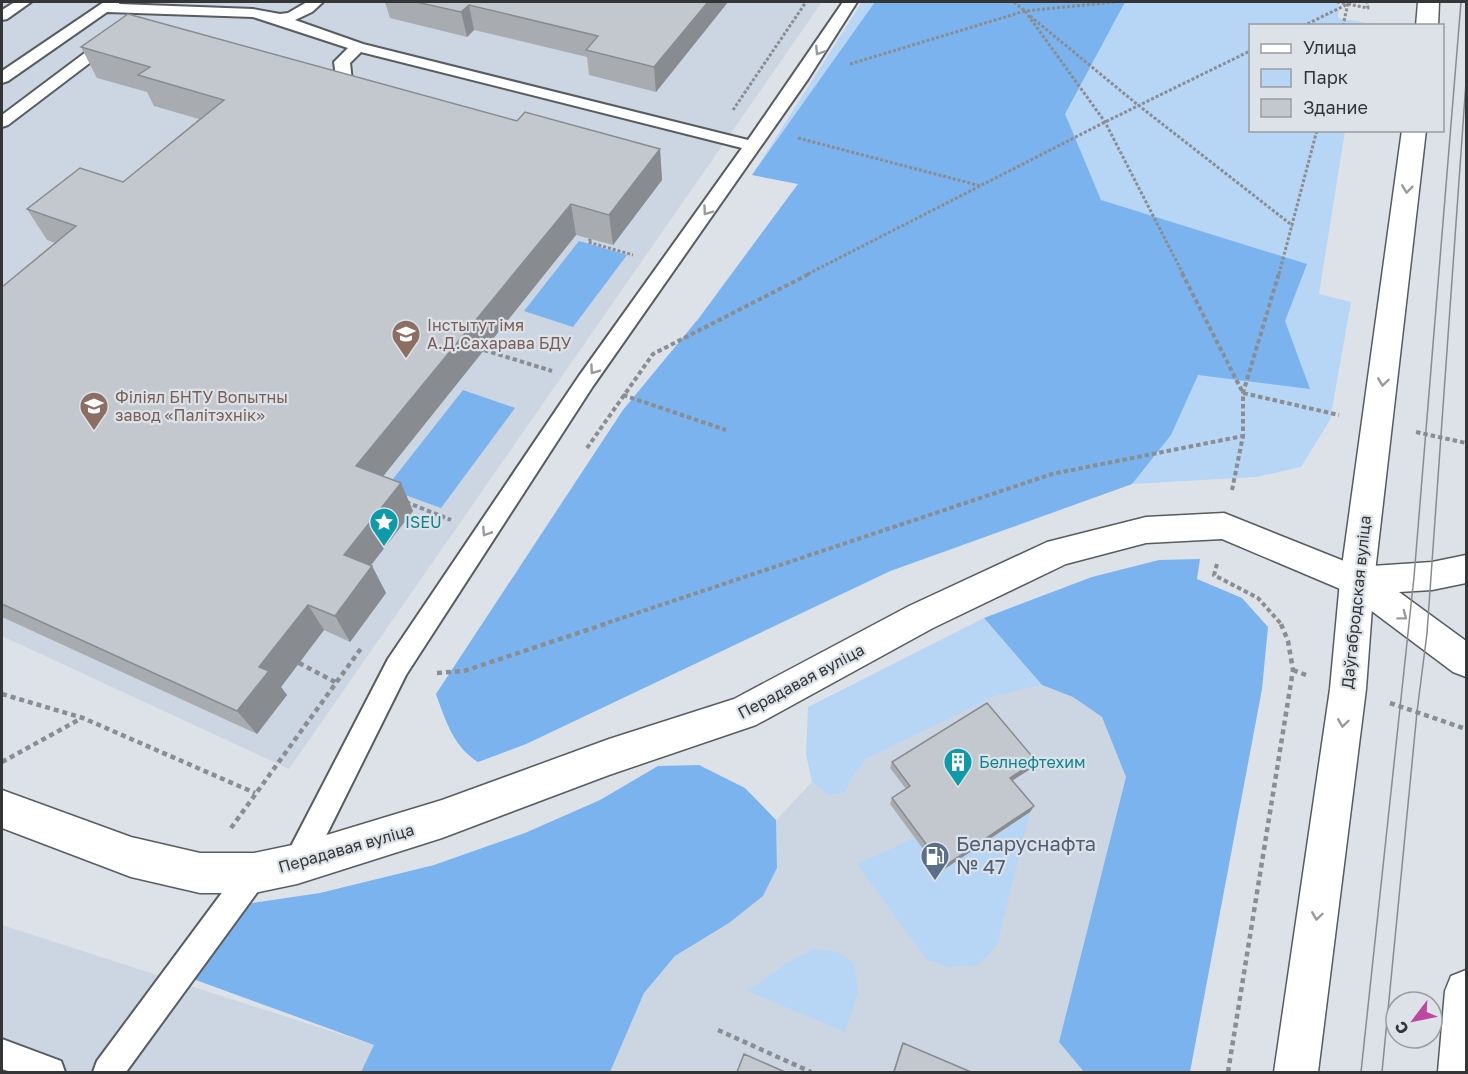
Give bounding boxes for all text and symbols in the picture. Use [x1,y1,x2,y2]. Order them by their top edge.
legend [1249,24,1444,132]
text: Улица [1303,36,1357,58]
one-way arrow [814,45,826,55]
text: Парк [1303,66,1348,88]
text: Здание [1303,96,1368,118]
one-way arrow [1401,184,1414,193]
one-way arrow [703,204,714,215]
place label: Інстытут імя А.Д.Сахарава БДУ [427,315,572,353]
school or university icon: Інстытут імя А.Д.Сахарава БДУ [390,318,422,360]
one-way arrow [590,363,601,374]
one-way arrow [1377,377,1389,387]
place label: Філіял БНТУ Вопытны завод «Палітэхнік» [115,387,288,425]
school or university icon: Філіял БНТУ Вопытны завод «Палітэхнік» [78,390,110,432]
place icon: ISEU [368,506,400,548]
place label: ISEU [405,512,442,532]
street label: Даўгабродская вуліца [1337,514,1375,690]
one-way arrow [482,526,494,536]
one-way arrow [1397,609,1408,620]
street label: Перадавая вуліца [734,639,868,723]
one-way arrow [1338,718,1350,728]
building icon: Белнефтехим [942,746,974,788]
place label: Белнефтехим [979,752,1086,772]
street label: Перадавая вуліца [276,819,416,877]
place label: Беларуснафта № 47 [956,831,1096,878]
fuel station icon: Беларуснафта № 47 [919,840,951,882]
one-way arrow [1311,912,1323,921]
north arrow [1384,990,1444,1050]
text: С [1390,1018,1413,1038]

